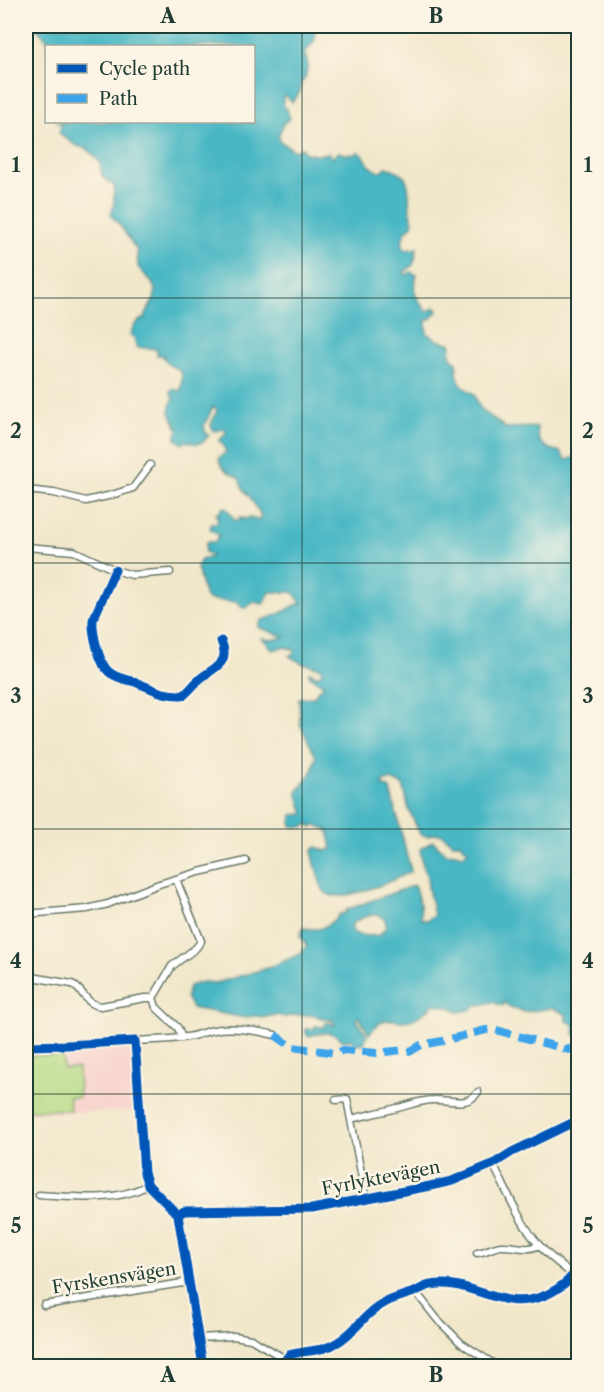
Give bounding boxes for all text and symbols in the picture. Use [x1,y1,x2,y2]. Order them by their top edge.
text: A [159,4,176,28]
text: B [429,4,444,28]
legend [45,45,255,123]
text: Cycle path [99,58,190,80]
text: Path [99,88,138,110]
text: 1 [12,153,21,177]
text: 1 [584,153,593,177]
text: 2 [10,419,22,443]
text: 2 [582,419,594,443]
text: 3 [10,684,22,708]
text: 3 [582,684,594,708]
text: 4 [10,949,22,973]
text: 4 [582,949,594,973]
street label: Fyrlyktevägen [320,1156,442,1200]
text: 5 [10,1214,22,1238]
text: 5 [582,1214,594,1238]
street label: Fyrskensvägen [50,1257,178,1299]
text: A [159,1363,176,1387]
text: B [429,1363,444,1387]

